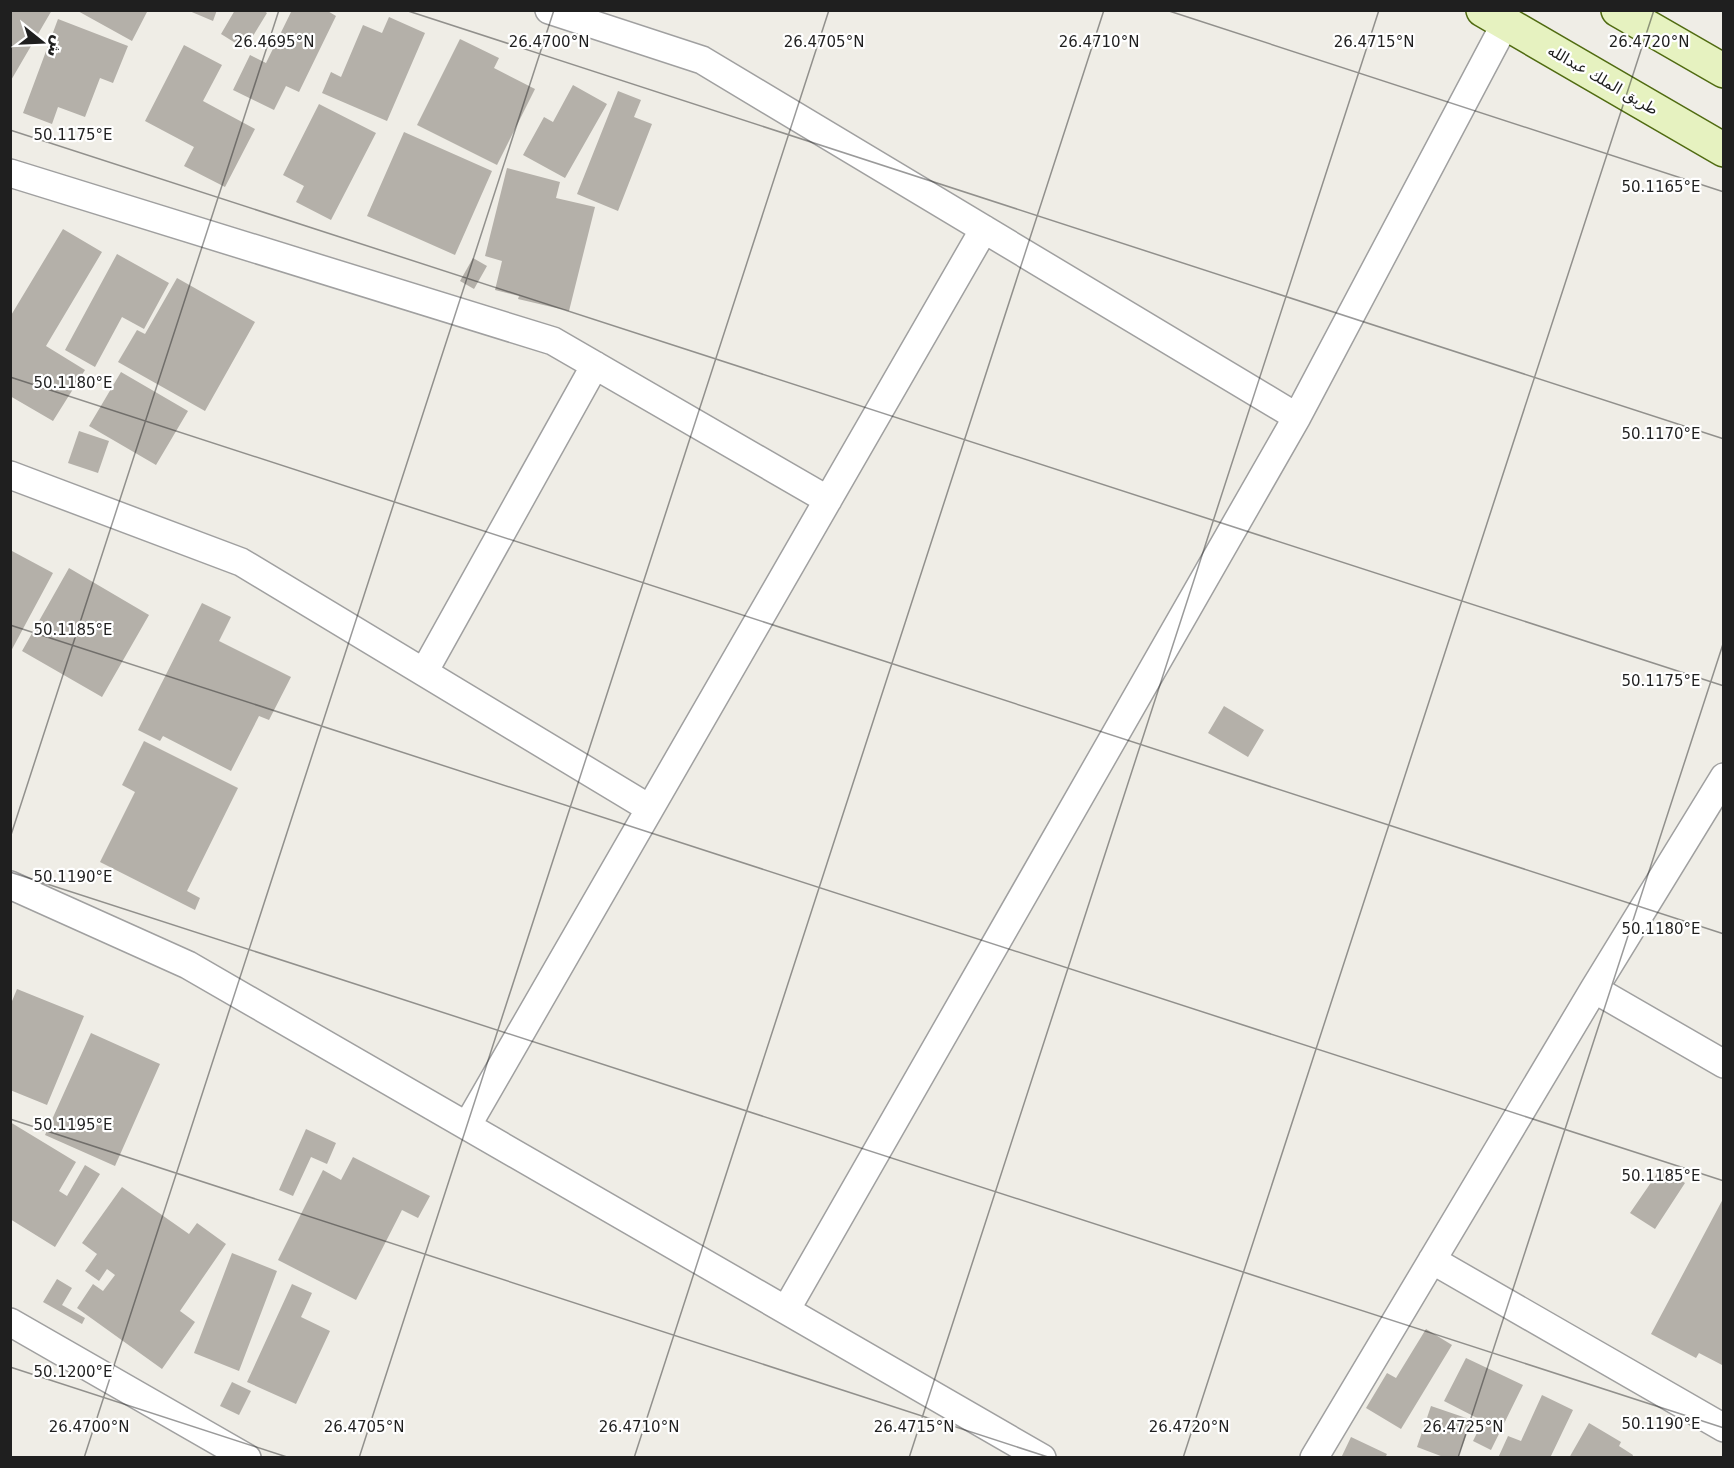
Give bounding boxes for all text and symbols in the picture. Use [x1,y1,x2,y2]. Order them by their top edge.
north arrow [12,12,72,72]
text: ش [43,33,68,60]
text: 26.4695°N [234,33,314,51]
text: 26.4700°N [509,33,589,51]
text: 26.4705°N [784,33,864,51]
text: 26.4710°N [1059,33,1139,51]
text: 26.4715°N [1334,33,1414,51]
text: 26.4720°N [1609,33,1689,51]
street label: طريق الملك عبدالله [1545,41,1661,119]
text: 50.1175°E [33,126,113,144]
text: 50.1165°E [1621,178,1701,196]
text: 50.1180°E [33,374,113,392]
text: 50.1170°E [1621,425,1701,443]
text: 50.1185°E [33,621,113,639]
text: 50.1175°E [1621,672,1701,690]
text: 50.1190°E [33,868,113,886]
text: 50.1180°E [1621,920,1701,938]
text: 50.1195°E [33,1116,113,1134]
text: 50.1185°E [1621,1167,1701,1185]
text: 50.1200°E [33,1363,113,1381]
text: 50.1190°E [1621,1415,1701,1433]
text: 26.4700°N [49,1418,129,1436]
text: 26.4705°N [324,1418,404,1436]
text: 26.4710°N [599,1418,679,1436]
text: 26.4715°N [874,1418,954,1436]
text: 26.4720°N [1149,1418,1229,1436]
text: 26.4725°N [1423,1418,1503,1436]

